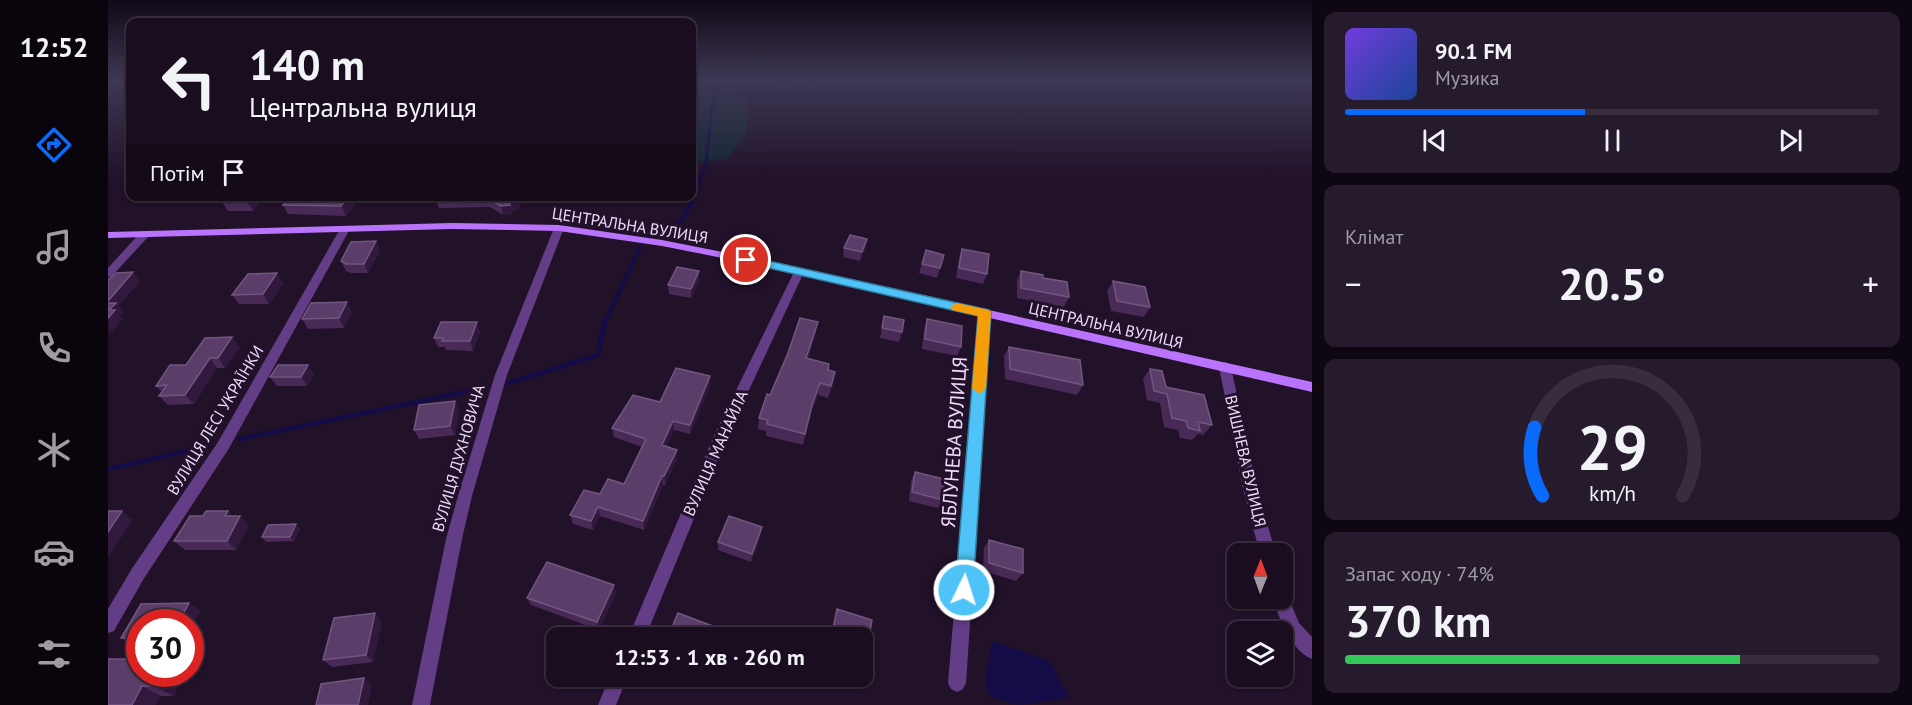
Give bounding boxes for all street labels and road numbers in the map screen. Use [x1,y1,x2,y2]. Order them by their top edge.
street label: ЦЕНТРАЛЬНА ВУЛИЦЯ [551,203,709,247]
street label: ЦЕНТРАЛЬНА ВУЛИЦЯ [1027,298,1185,352]
street label: ВУЛИЦЯ ЛЕСІ УКРАЇНКИ [162,342,268,498]
street label: ЯБЛУНЕВА ВУЛИЦЯ [935,356,973,528]
street label: ВУЛИЦЯ ДУХНОВИЧА [427,382,489,534]
street label: ВУЛИЦЯ МАНАЙЛА [678,387,752,519]
street label: ВИШНЕВА ВУЛИЦЯ [1221,393,1271,529]

